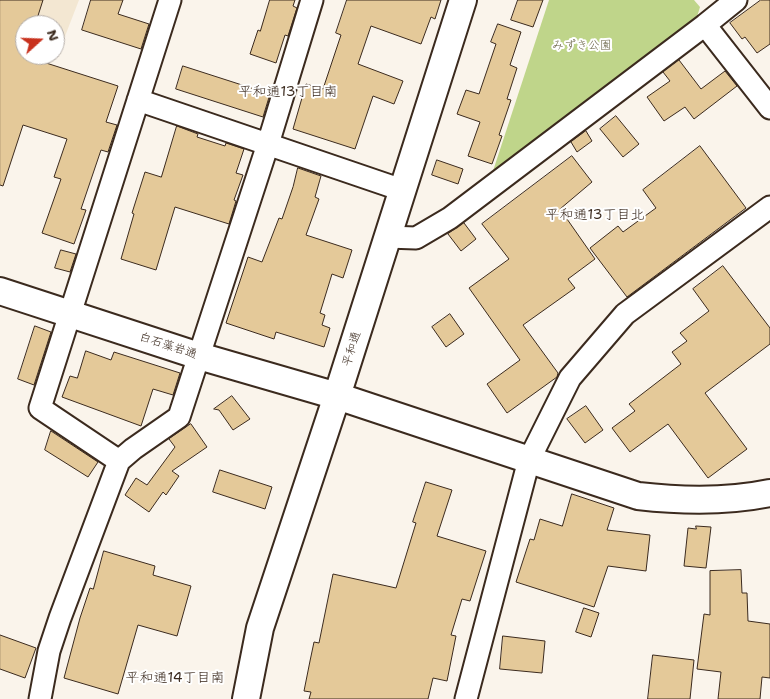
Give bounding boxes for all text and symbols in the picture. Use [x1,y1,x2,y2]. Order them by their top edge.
north arrow [15,15,65,65]
text: N [43,27,64,44]
park label: みずき公園 [552,39,612,53]
district label: 平和通13丁目南 [239,84,337,100]
district label: 平和通13丁目北 [546,207,644,223]
street label: 白石藻岩通 [137,330,199,362]
street label: 平和通 [340,330,364,368]
district label: 平和通14丁目南 [125,670,225,686]

